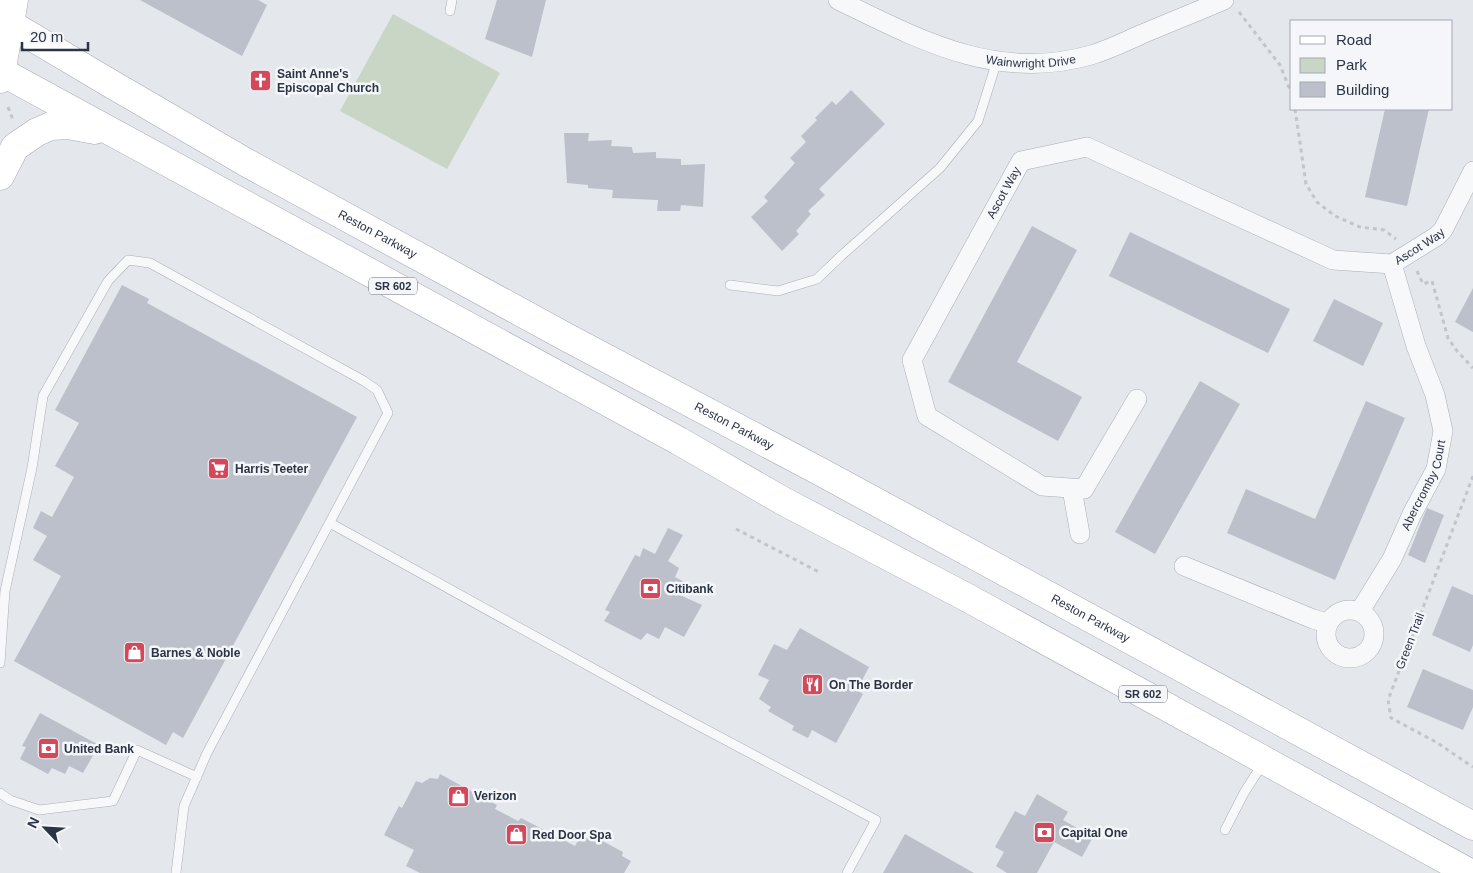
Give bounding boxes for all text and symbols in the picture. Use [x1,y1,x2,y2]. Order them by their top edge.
scale bar [22,20,89,52]
legend [1290,20,1453,110]
text: 20 m [30,28,63,45]
text: Road [1336,31,1372,48]
street label: Wainwright Drive [985,52,1077,71]
text: Park [1336,56,1367,73]
place label: Saint Anne's Episcopal Church [277,67,379,95]
church icon: Saint Anne's Episcopal Church [249,69,273,93]
text: Building [1336,81,1389,98]
street label: Ascot Way [984,164,1024,221]
street label: Reston Parkway [336,207,419,261]
street label: Ascot Way [1392,225,1448,268]
road number: SR 602 [369,278,417,294]
street label: Reston Parkway [692,399,776,453]
street label: Abercromby Court [1399,438,1448,532]
supermarket icon: Harris Teeter [207,457,231,481]
place label: Harris Teeter [235,462,308,476]
bank icon: Citibank [638,577,662,601]
place label: Citibank [666,582,714,596]
street label: Reston Parkway [1049,591,1132,645]
street label: Green Trail [1393,611,1427,671]
shop icon: Barnes & Noble [123,641,147,665]
place label: Barnes & Noble [151,646,241,660]
restaurant icon: On The Border [801,673,825,697]
place label: On The Border [829,678,913,692]
road number: SR 602 [1119,686,1167,702]
bank icon: United Bank [36,737,60,761]
place label: United Bank [64,742,134,756]
shop icon: Verizon [446,784,470,808]
place label: Verizon [474,789,517,803]
north arrow [20,803,70,853]
text: N [24,815,43,830]
bank icon: Capital One [1033,821,1057,845]
shop icon: Red Door Spa [504,823,528,847]
place label: Capital One [1061,826,1128,840]
place label: Red Door Spa [532,828,612,842]

